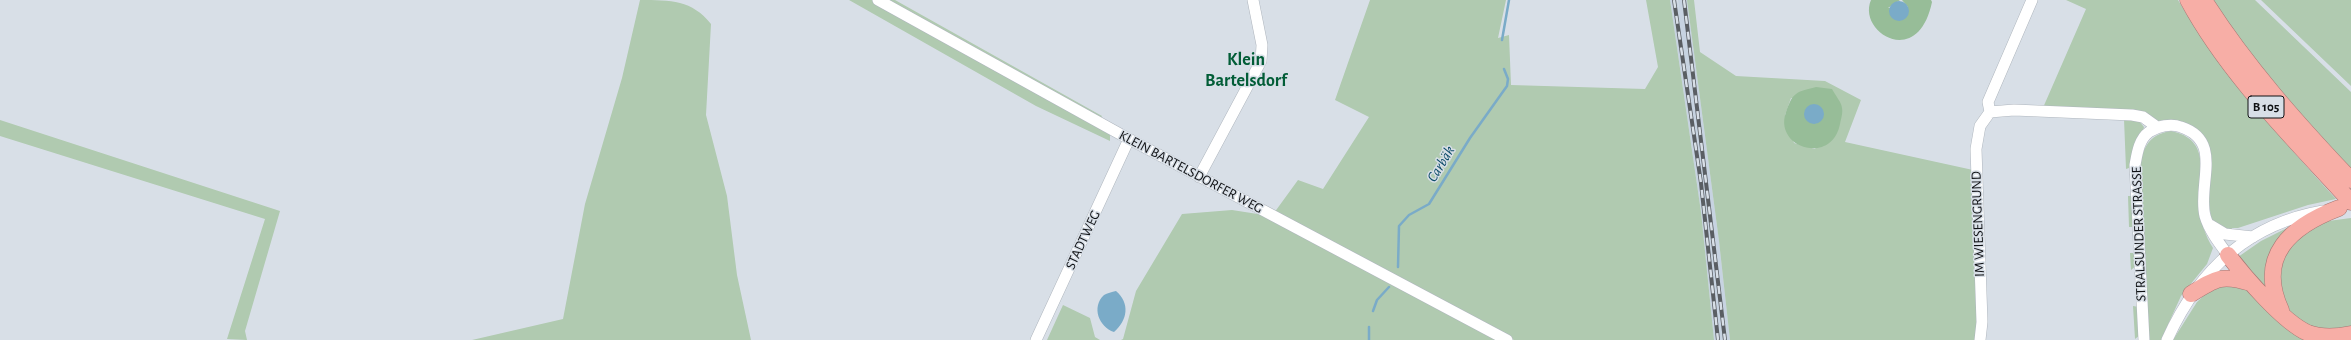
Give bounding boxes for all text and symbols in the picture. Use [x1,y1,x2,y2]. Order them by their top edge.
district label: Klein Bartelsdorf [1205,49,1287,92]
road number: B 105 [2248,96,2284,118]
street label: KLEIN BARTELSDORFER WEG [1116,127,1266,217]
water label: Carbäk [1423,143,1459,185]
street label: STRALSUNDER STRASSE [2128,166,2150,302]
street label: IM WIESENGRUND [1968,171,1988,277]
street label: STADTWEG [1062,208,1104,272]

